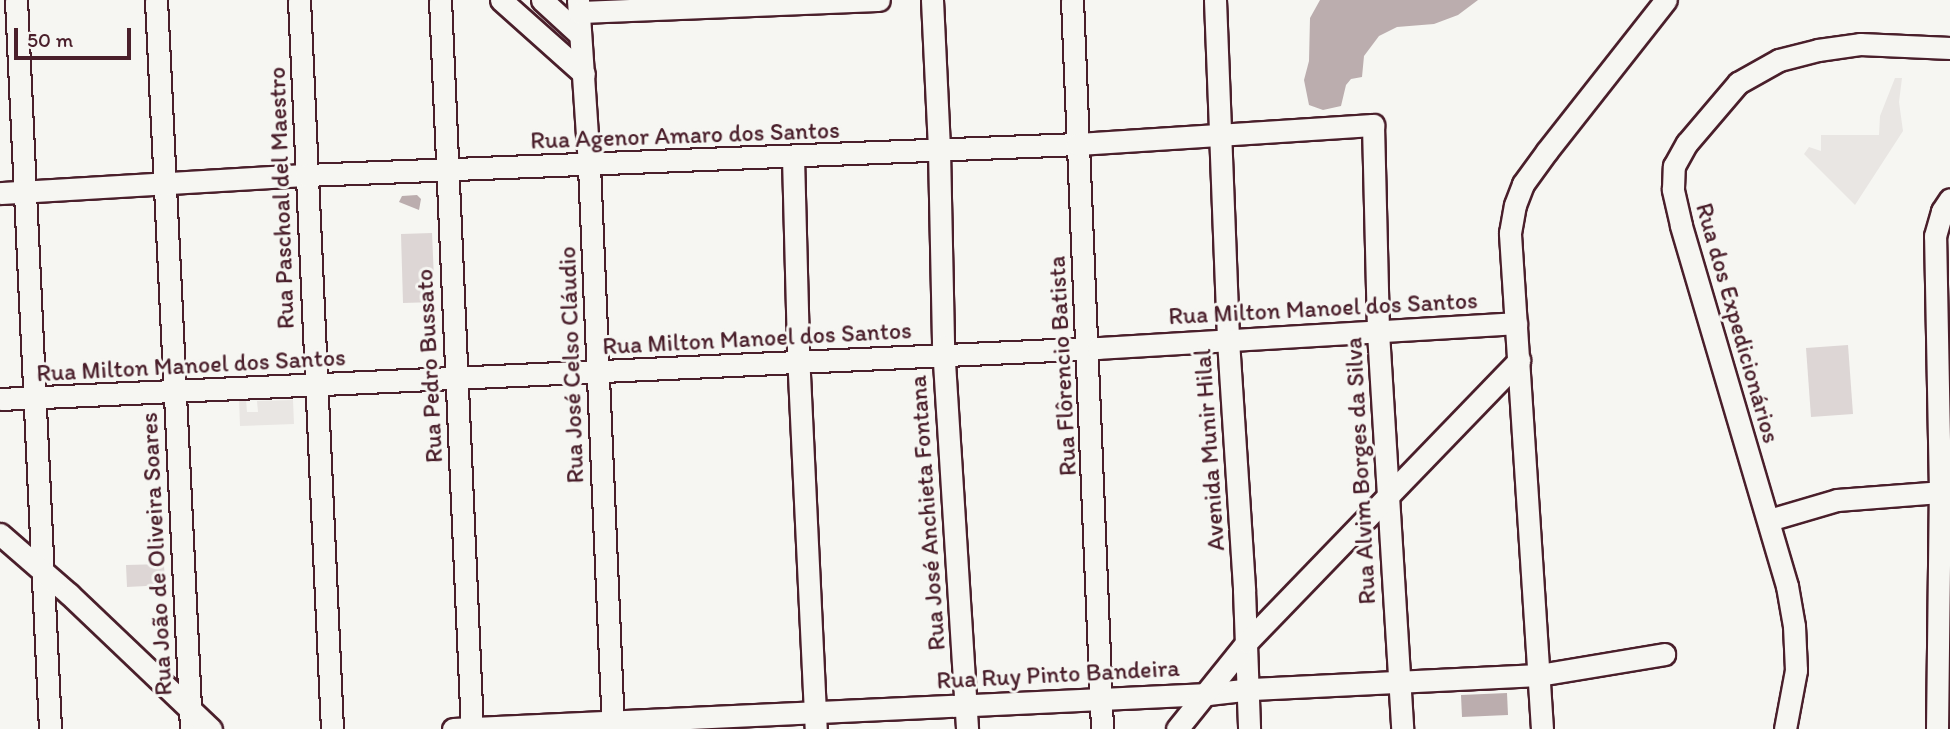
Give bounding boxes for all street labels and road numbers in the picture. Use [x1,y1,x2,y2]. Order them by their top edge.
street label: Rua Paschoal del Maestro [262,66,300,330]
street label: Rua Agenor Amaro dos Santos [529,115,841,155]
street label: Rua dos Expedicionários [1690,200,1786,446]
street label: Rua José Celso Cláudio [552,246,590,484]
street label: Rua Flôrencio Batista [1042,255,1082,477]
street label: Rua Pedro Bussato [410,269,448,463]
street label: Rua Milton Manoel dos Santos [1167,285,1479,331]
street label: Rua Milton Manoel dos Santos [601,315,913,361]
street label: Rua Alvim Borges da Silva [1339,337,1381,605]
street label: Rua Milton Manoel dos Santos [35,342,347,388]
street label: Avenida Munir Hilal [1188,348,1230,552]
street label: Rua José Anchieta Fontana [903,374,951,652]
street label: Rua João de Oliveira Soares [134,411,178,697]
street label: Rua Ruy Pinto Bandeira [936,653,1180,695]

